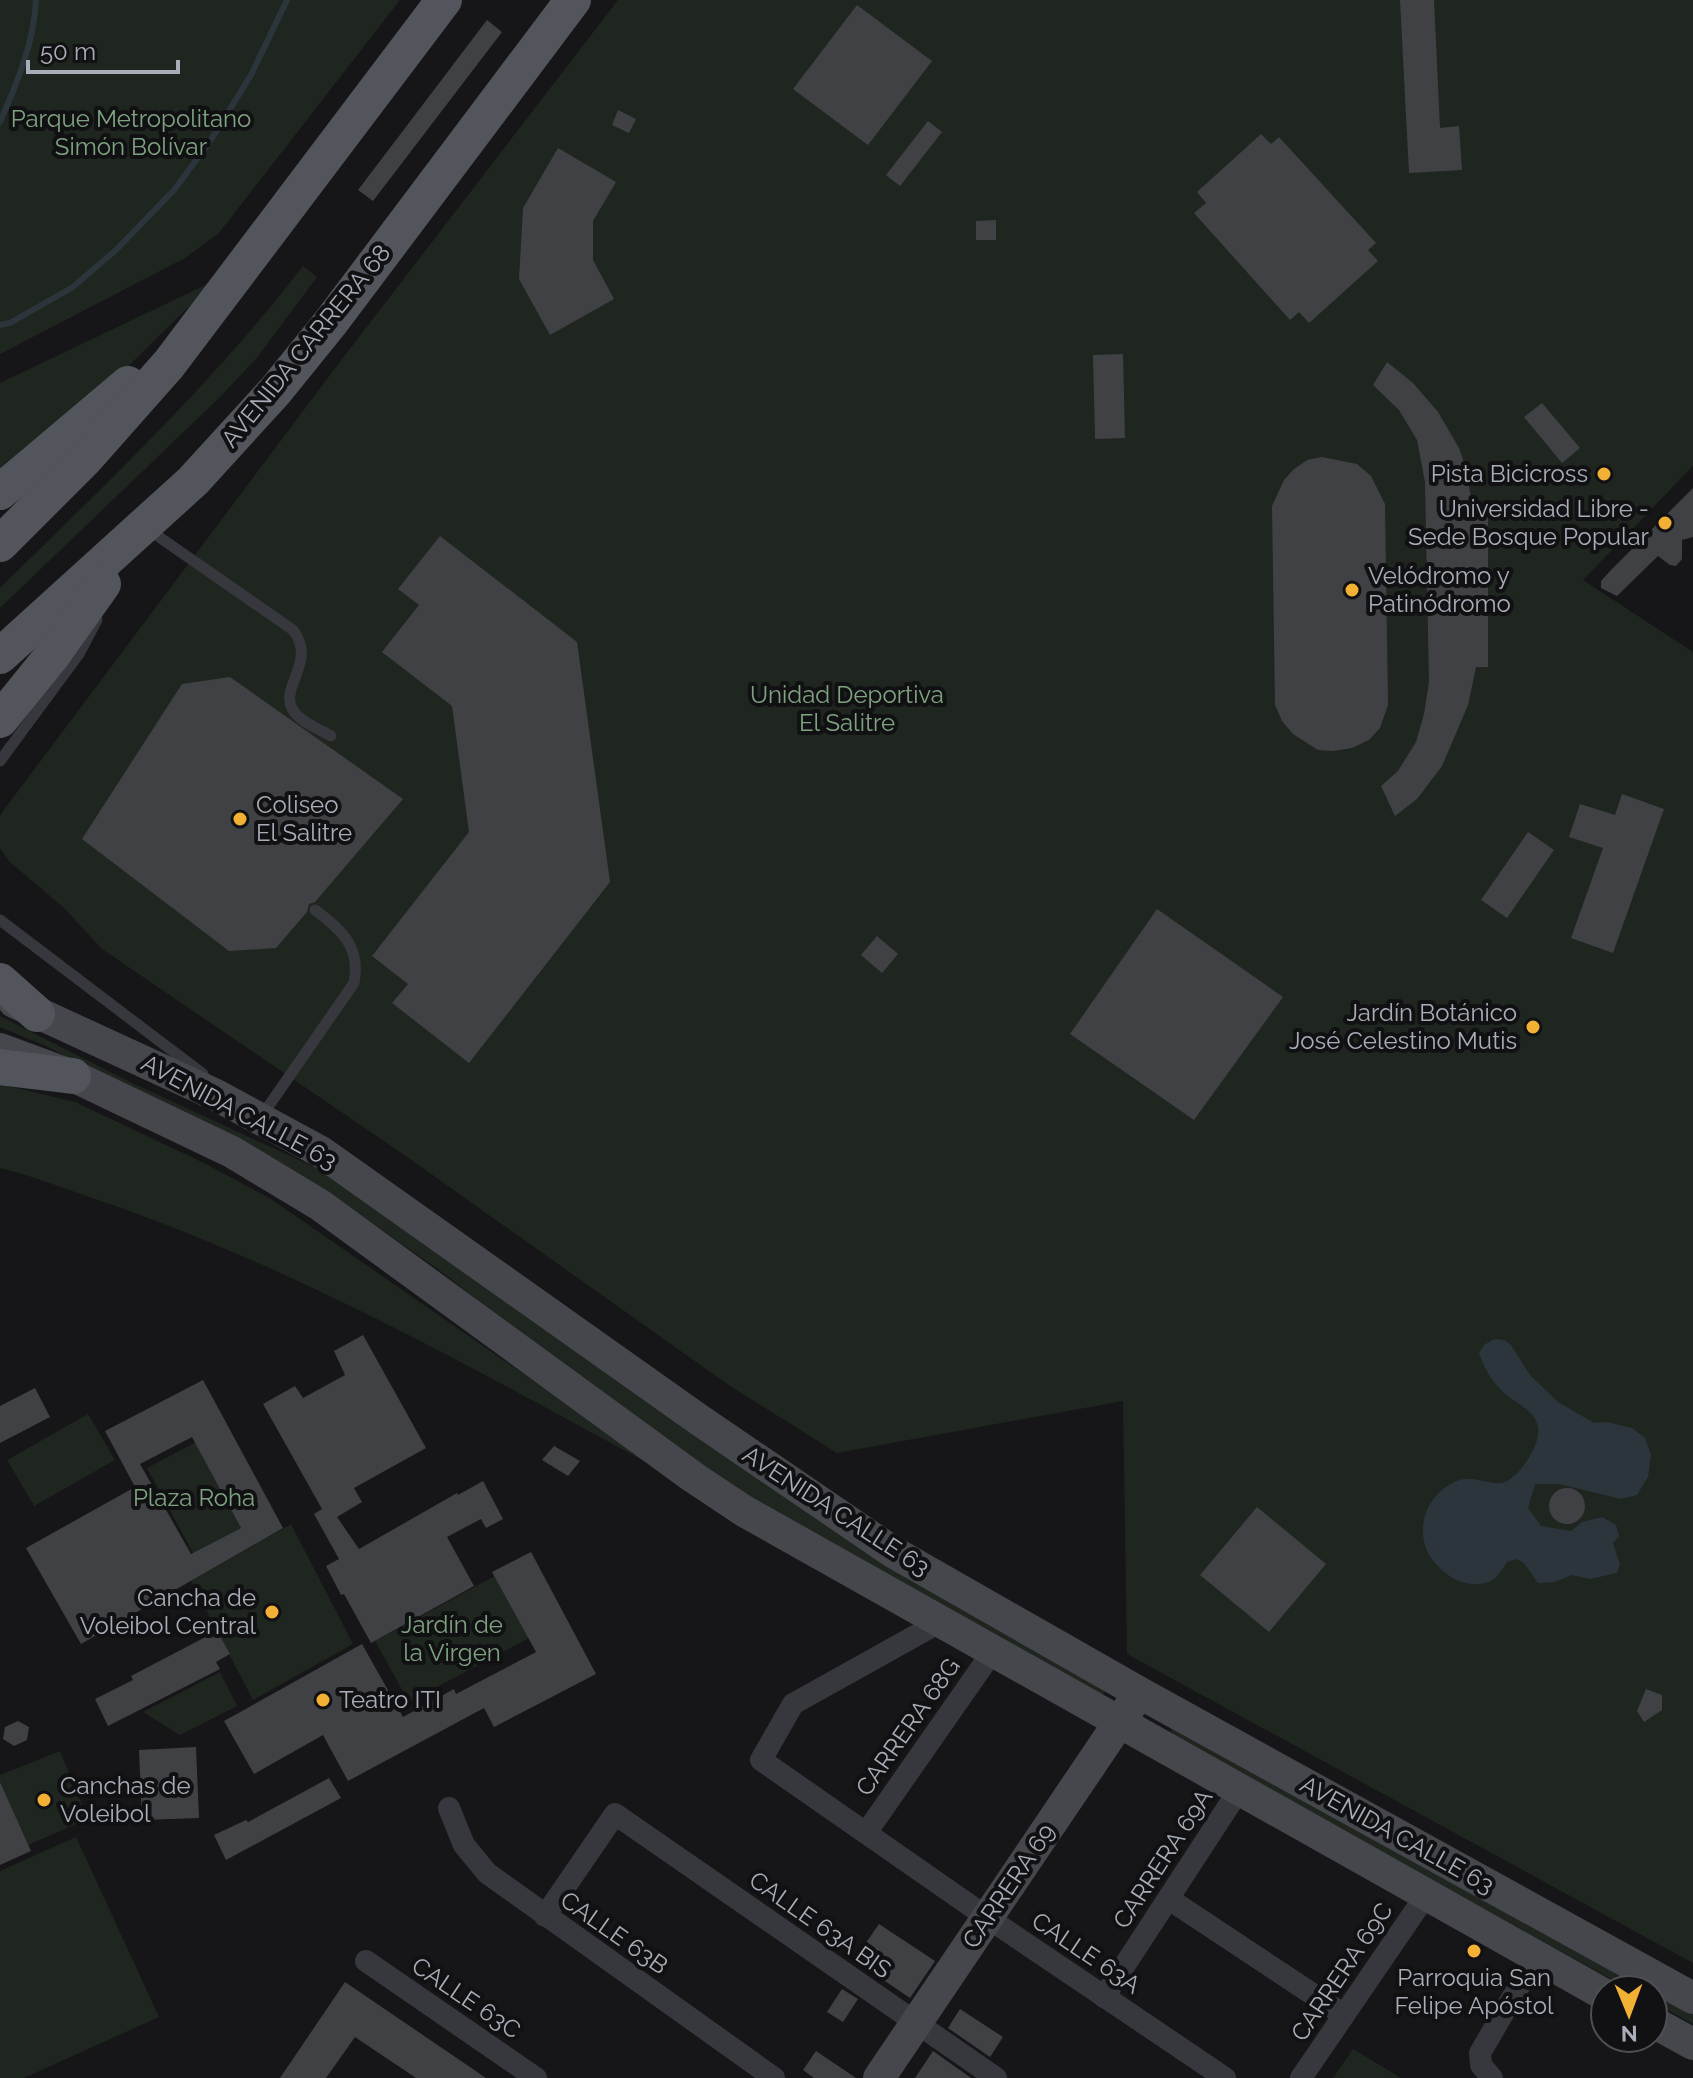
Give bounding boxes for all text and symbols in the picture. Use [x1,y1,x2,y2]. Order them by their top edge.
scale bar [28,24,178,74]
text: 50 m [40,37,96,66]
park label: Parque Metropolitano Simón Bolívar [11,104,251,161]
street label: AVENIDA CARRERA 68 [215,238,396,453]
place label: Pista Bicicross [1431,459,1588,488]
marker: Pista Bicicross [1595,465,1613,483]
place label: Universidad Libre - Sede Bosque Popular [1408,494,1650,551]
marker: Universidad Libre - Sede Bosque Popular [1656,514,1674,532]
place label: Velódromo y Patinódromo [1368,561,1511,618]
marker: Velódromo y Patinódromo [1343,581,1361,599]
park label: Unidad Deportiva El Salitre [750,680,944,737]
place label: Coliseo El Salitre [256,790,352,847]
marker: Coliseo El Salitre [231,810,249,828]
place label: Jardín Botánico José Celestino Mutis [1289,998,1517,1055]
marker: Jardín Botánico José Celestino Mutis [1524,1018,1542,1036]
street label: AVENIDA CALLE 63 [137,1048,342,1175]
street label: AVENIDA CALLE 63 [737,1439,935,1582]
park label: Plaza Roha [133,1483,255,1512]
place label: Cancha de Voleibol Central [80,1583,256,1640]
marker: Cancha de Voleibol Central [263,1603,281,1621]
park label: Jardín de la Virgen [401,1610,503,1667]
street label: CARRERA 68G [849,1652,966,1801]
place label: Teatro ITI [339,1685,441,1714]
marker: Teatro ITI [314,1691,332,1709]
street label: AVENIDA CALLE 63 [1295,1769,1499,1900]
place label: Canchas de Voleibol [60,1771,191,1828]
street label: CARRERA 69A [1107,1784,1218,1934]
marker: Canchas de Voleibol [35,1791,53,1809]
street label: CARRERA 69 [956,1818,1061,1954]
street label: CALLE 63A BIS [744,1865,897,1984]
street label: CALLE 63B [555,1885,674,1980]
street label: CARRERA 69C [1285,1897,1399,2046]
street label: CALLE 63A [1026,1906,1146,1999]
marker: Parroquia San Felipe Apóstol [1465,1942,1483,1960]
street label: CALLE 63C [406,1951,526,2045]
place label: Parroquia San Felipe Apóstol [1394,1963,1554,2020]
north arrow [1589,1974,1669,2054]
text: N [1621,2021,1638,2047]

